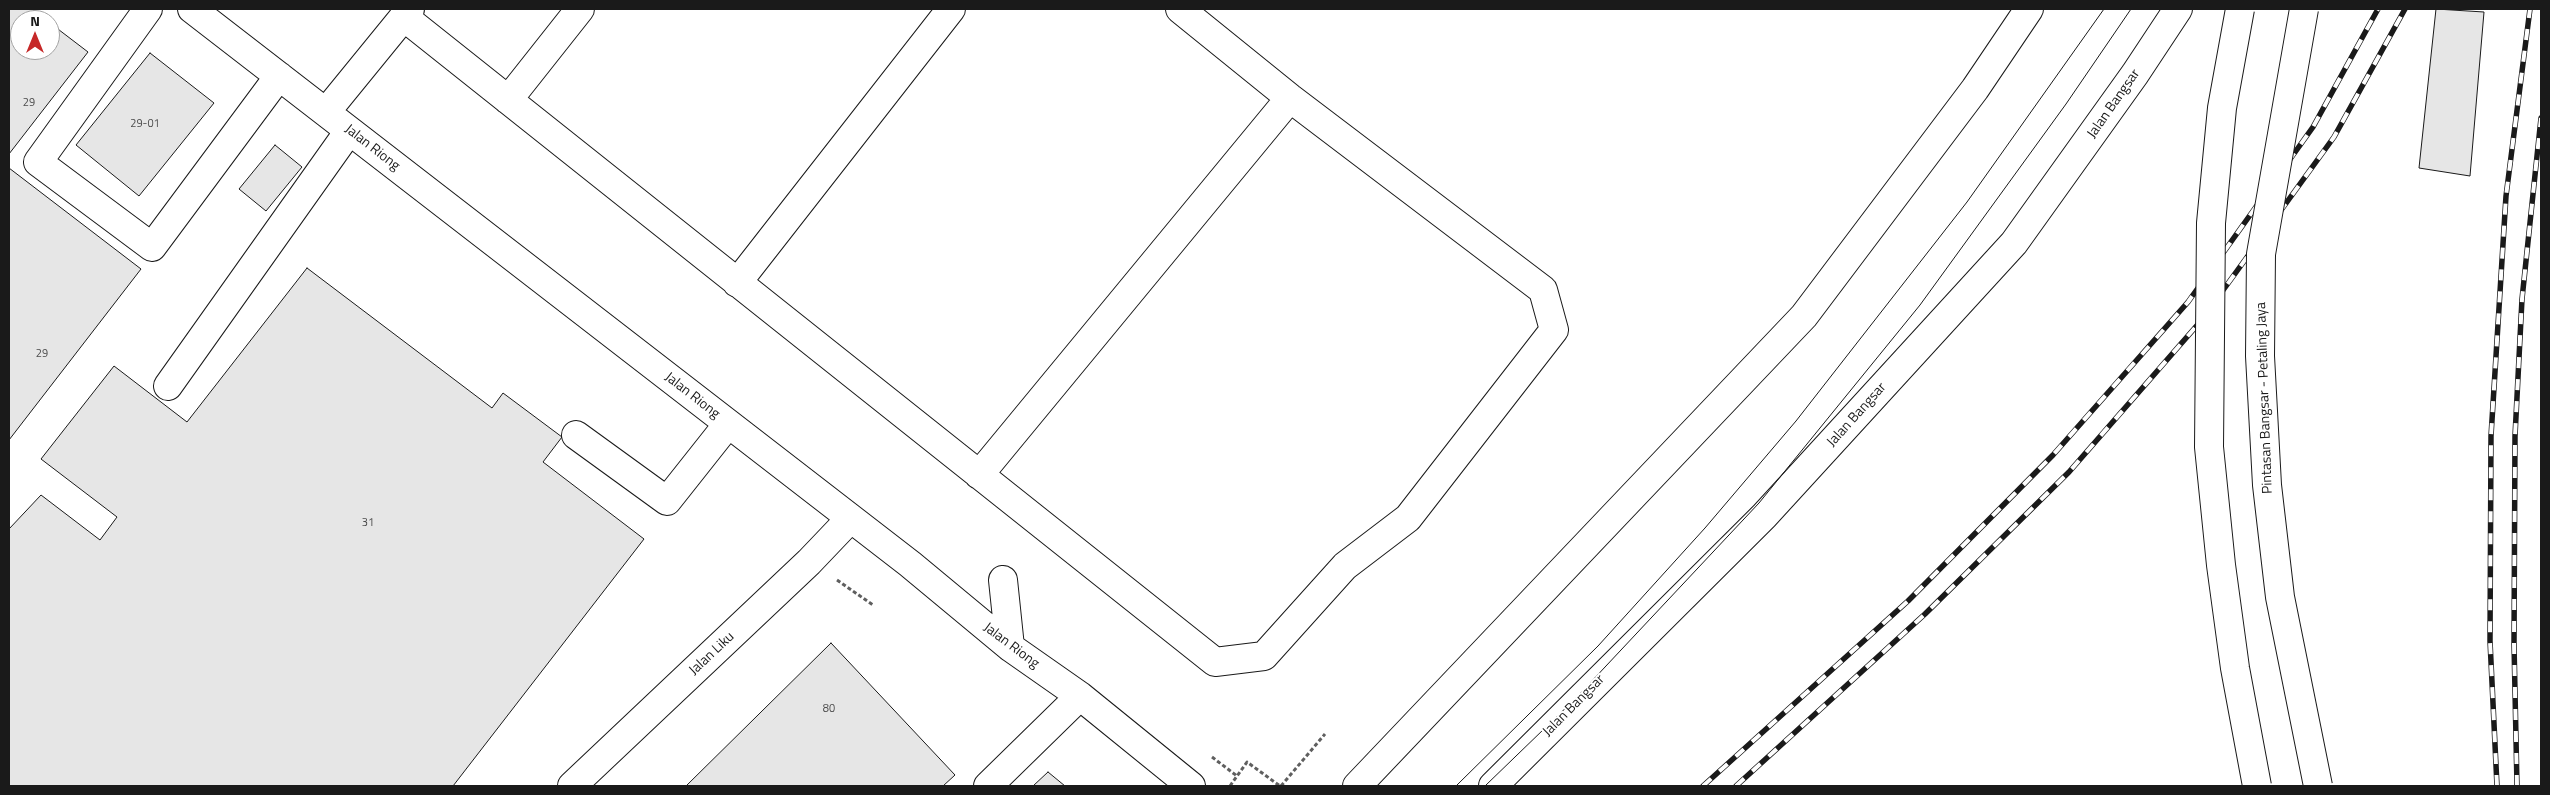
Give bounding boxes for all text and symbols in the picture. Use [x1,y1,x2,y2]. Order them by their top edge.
north arrow [10,10,60,60]
text: N [30,10,40,31]
street label: Jalan Bangsar [2084,66,2144,142]
house number: 29 [23,96,35,110]
house number: 29-01 [130,117,160,131]
street label: Jalan Riong [341,121,403,175]
street label: Pintasan Bangsar - Petaling Jaya [2253,302,2277,494]
house number: 29 [36,347,48,361]
street label: Jalan Riong [661,369,723,423]
street label: Jalan Bangsar [1824,379,1890,451]
house number: 31 [362,516,374,530]
street label: Jalan Riong [980,620,1042,672]
street label: Jalan Liku [686,629,738,679]
street label: Jalan Bangsar [1540,672,1608,740]
house number: 80 [823,702,835,716]

